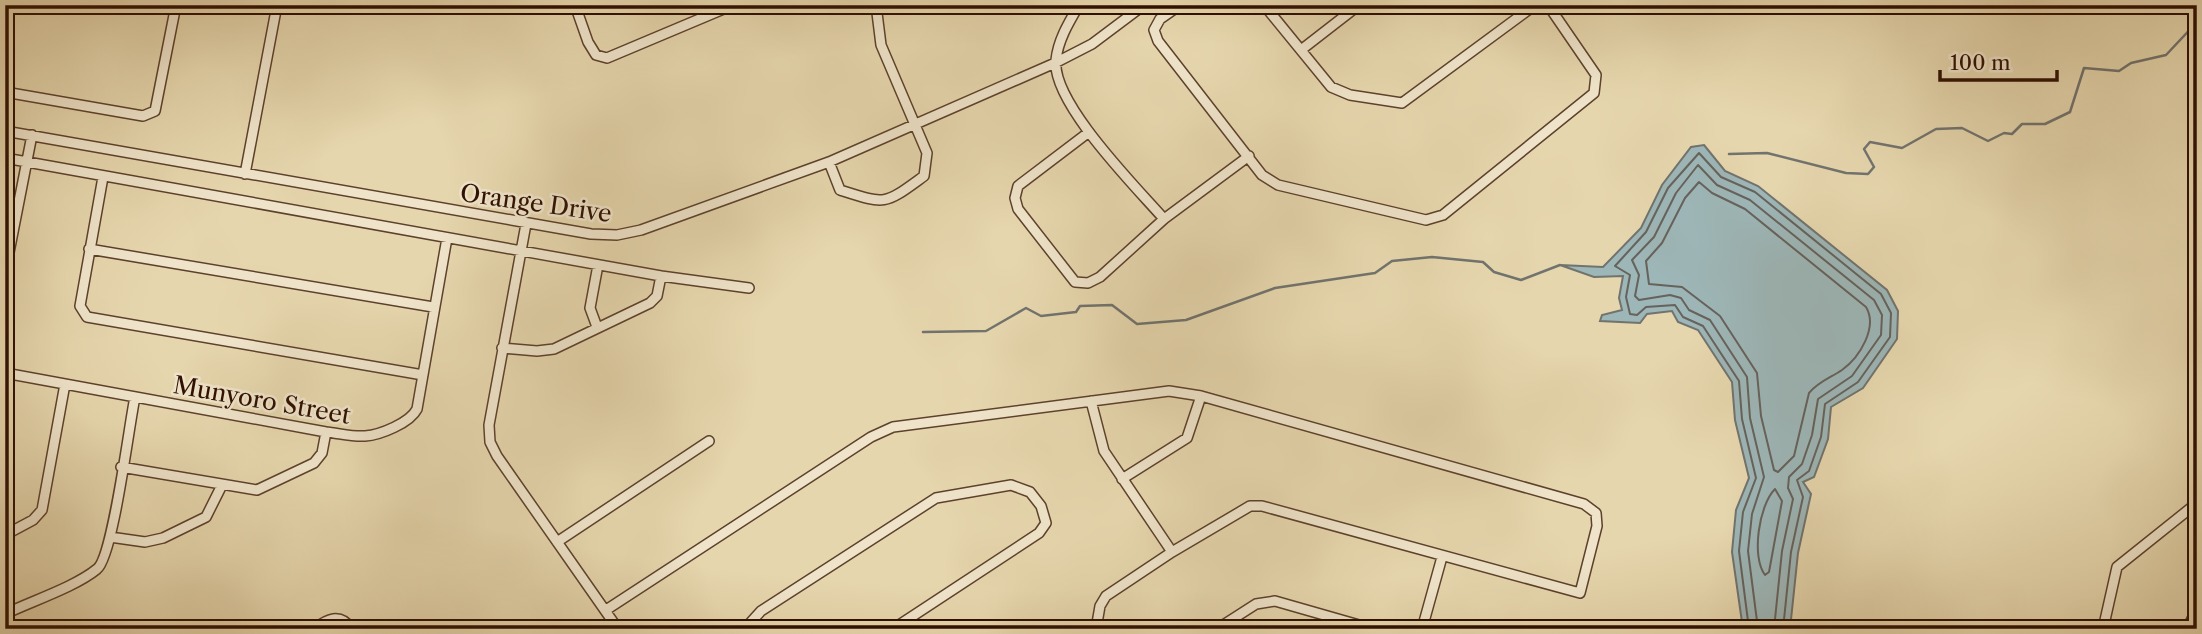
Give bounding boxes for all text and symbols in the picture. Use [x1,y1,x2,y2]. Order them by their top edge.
scale bar [1940,38,2057,82]
text: 100 m [1950,50,2011,75]
street label: Orange Drive [459,178,613,228]
street label: Munyoro Street [171,370,353,430]

